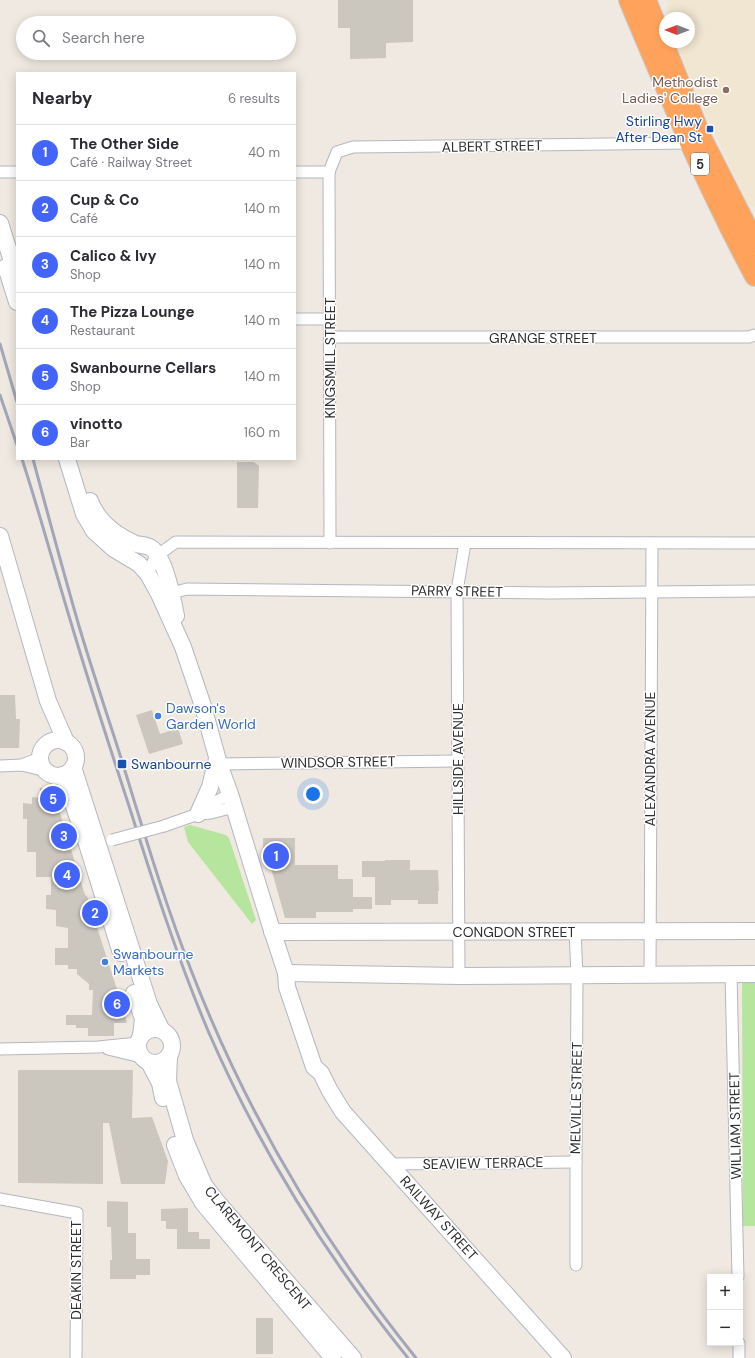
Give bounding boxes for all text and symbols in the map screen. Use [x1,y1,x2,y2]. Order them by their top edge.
north arrow [659,12,695,48]
search box [16,16,296,60]
icon: search [30,27,52,49]
text: Search here [62,28,145,48]
place label: Methodist Ladies' College [622,73,718,107]
marker: Methodist Ladies' College [721,85,731,95]
text: Nearby [32,87,92,109]
text: 6 results [228,90,280,107]
place label: Stirling Hwy After Dean St [615,112,702,146]
marker: Stirling Hwy After Dean St [705,124,715,134]
text: The Other Side [70,134,179,154]
street label: ALBERT STREET [442,136,543,156]
text: 1 [43,144,47,161]
text: 40 m [248,144,280,161]
road number: 5 [691,153,709,175]
text: Café · Railway Street [70,154,192,171]
text: Cup & Co [70,190,139,210]
text: 2 [41,200,49,217]
text: 140 m [244,200,280,217]
text: Café [70,210,98,227]
text: Calico & Ivy [70,246,157,266]
text: 3 [41,256,49,273]
text: 140 m [244,256,280,273]
text: Shop [70,266,101,283]
street label: KINGSMILL STREET [321,297,339,419]
text: The Pizza Lounge [70,302,194,322]
text: 4 [41,312,49,329]
text: 140 m [244,312,280,329]
text: Restaurant [70,322,135,339]
street label: GRANGE STREET [489,329,597,347]
text: Swanbourne Cellars [70,358,216,378]
text: 5 [41,368,49,385]
text: 140 m [244,368,280,385]
text: Shop [70,378,101,395]
text: vinotto [70,414,123,434]
text: 6 [41,424,49,441]
text: 160 m [244,424,280,441]
text: Bar [70,434,90,451]
street label: PARRY STREET [411,581,503,601]
street label: ALEXANDRA AVENUE [641,691,659,826]
place label: Dawson's Garden World [166,699,256,733]
street label: HILLSIDE AVENUE [449,703,467,815]
marker: Dawson's Garden World [153,711,163,721]
street label: WINDSOR STREET [280,752,396,772]
place label: Swanbourne [131,755,212,773]
marker: Swanbourne [116,758,128,770]
pin: 5 [40,784,66,814]
your location [303,784,323,804]
pin: 3 [51,821,77,851]
pin: 1 [263,841,289,871]
pin: 4 [54,860,80,890]
pin: 2 [82,898,108,928]
street label: CONGDON STREET [453,923,576,941]
place label: Swanbourne Markets [113,945,194,979]
marker: Swanbourne Markets [100,957,110,967]
pin: 6 [104,989,130,1019]
street label: MELVILLE STREET [566,1042,586,1154]
street label: WILLIAM STREET [725,1072,745,1180]
street label: SEAVIEW TERRACE [422,1153,544,1173]
street label: RAILWAY STREET [396,1172,482,1264]
street label: CLAREMONT CRESCENT [201,1182,315,1314]
street label: DEAKIN STREET [67,1220,85,1320]
map controls [707,1274,743,1346]
button: + [707,1274,743,1310]
button: − [707,1310,743,1346]

